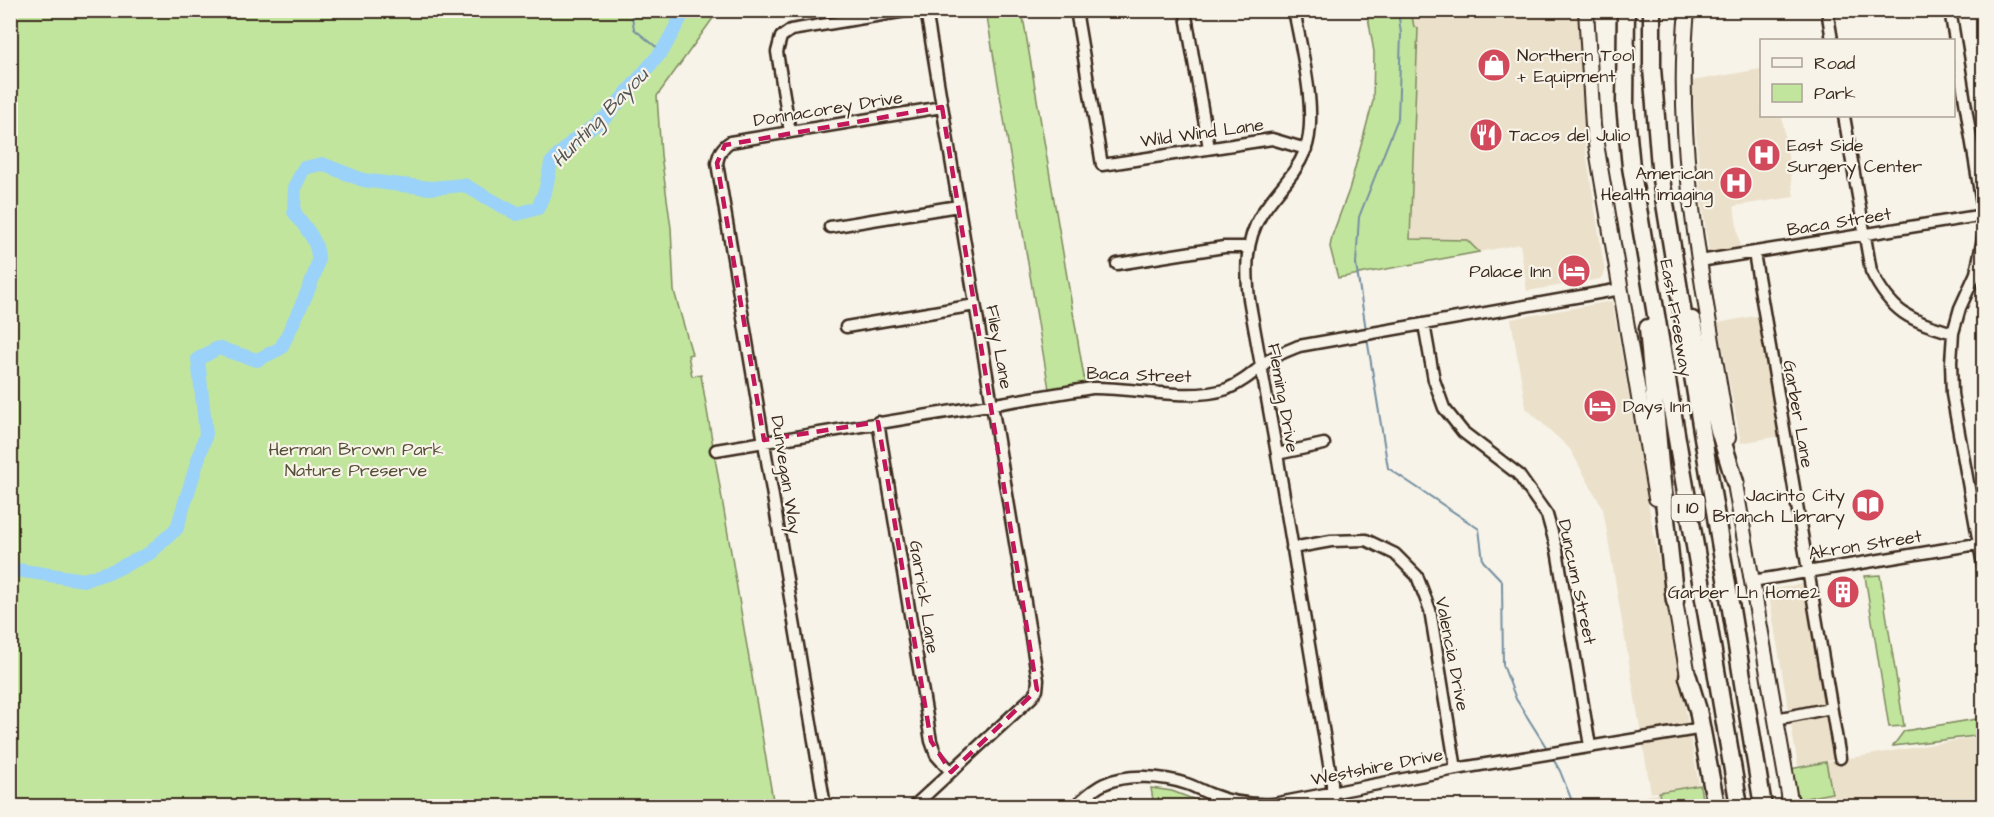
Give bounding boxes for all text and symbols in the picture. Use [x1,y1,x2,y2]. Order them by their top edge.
legend [1760,39,1955,117]
place label: Northern Tool + Equipment [1517,43,1635,89]
shop icon: Northern Tool + Equipment [1476,47,1512,83]
text: Road [1814,51,1855,76]
water label: Hunting Bayou [545,61,657,175]
text: Park [1814,81,1856,106]
street label: Donnacorey Drive [752,85,905,134]
street label: Wild Wind Lane [1139,112,1266,154]
restaurant icon: Tacos del Julio [1468,117,1504,153]
place label: Tacos del Julio [1509,123,1630,148]
place label: East Side Surgery Center [1787,133,1922,180]
hospital icon: East Side Surgery Center [1746,137,1782,173]
place label: American Health imaging [1601,161,1713,208]
hospital icon: American Health imaging [1718,165,1754,201]
street label: Baca Street [1785,201,1894,243]
hotel icon: Palace Inn [1556,253,1592,289]
street label: East Freeway [1652,257,1699,379]
place label: Palace Inn [1469,259,1551,284]
street label: Filey Lane [978,303,1019,392]
street label: Fleming Drive [1260,341,1305,455]
street label: Garber Lane [1776,358,1820,470]
street label: Baca Street [1086,361,1193,389]
hotel icon: Days Inn [1582,388,1618,424]
place label: Days Inn [1623,394,1691,420]
street label: Dunvegan Way [763,414,808,536]
park label: Herman Brown Park Nature Preserve [268,437,444,483]
place label: Jacinto City Branch Library [1712,483,1845,530]
library icon: Jacinto City Branch Library [1850,487,1886,523]
road number: I 10 [1672,495,1704,521]
street label: Duncum Street [1552,517,1603,647]
street label: Akron Street [1807,524,1924,566]
street label: Garrick Lane [903,539,945,656]
building icon: Garber Ln Home2 [1825,574,1861,610]
place label: Garber Ln Home2 [1668,580,1821,605]
street label: Valencia Drive [1429,595,1475,714]
street label: Westshire Drive [1309,742,1445,792]

